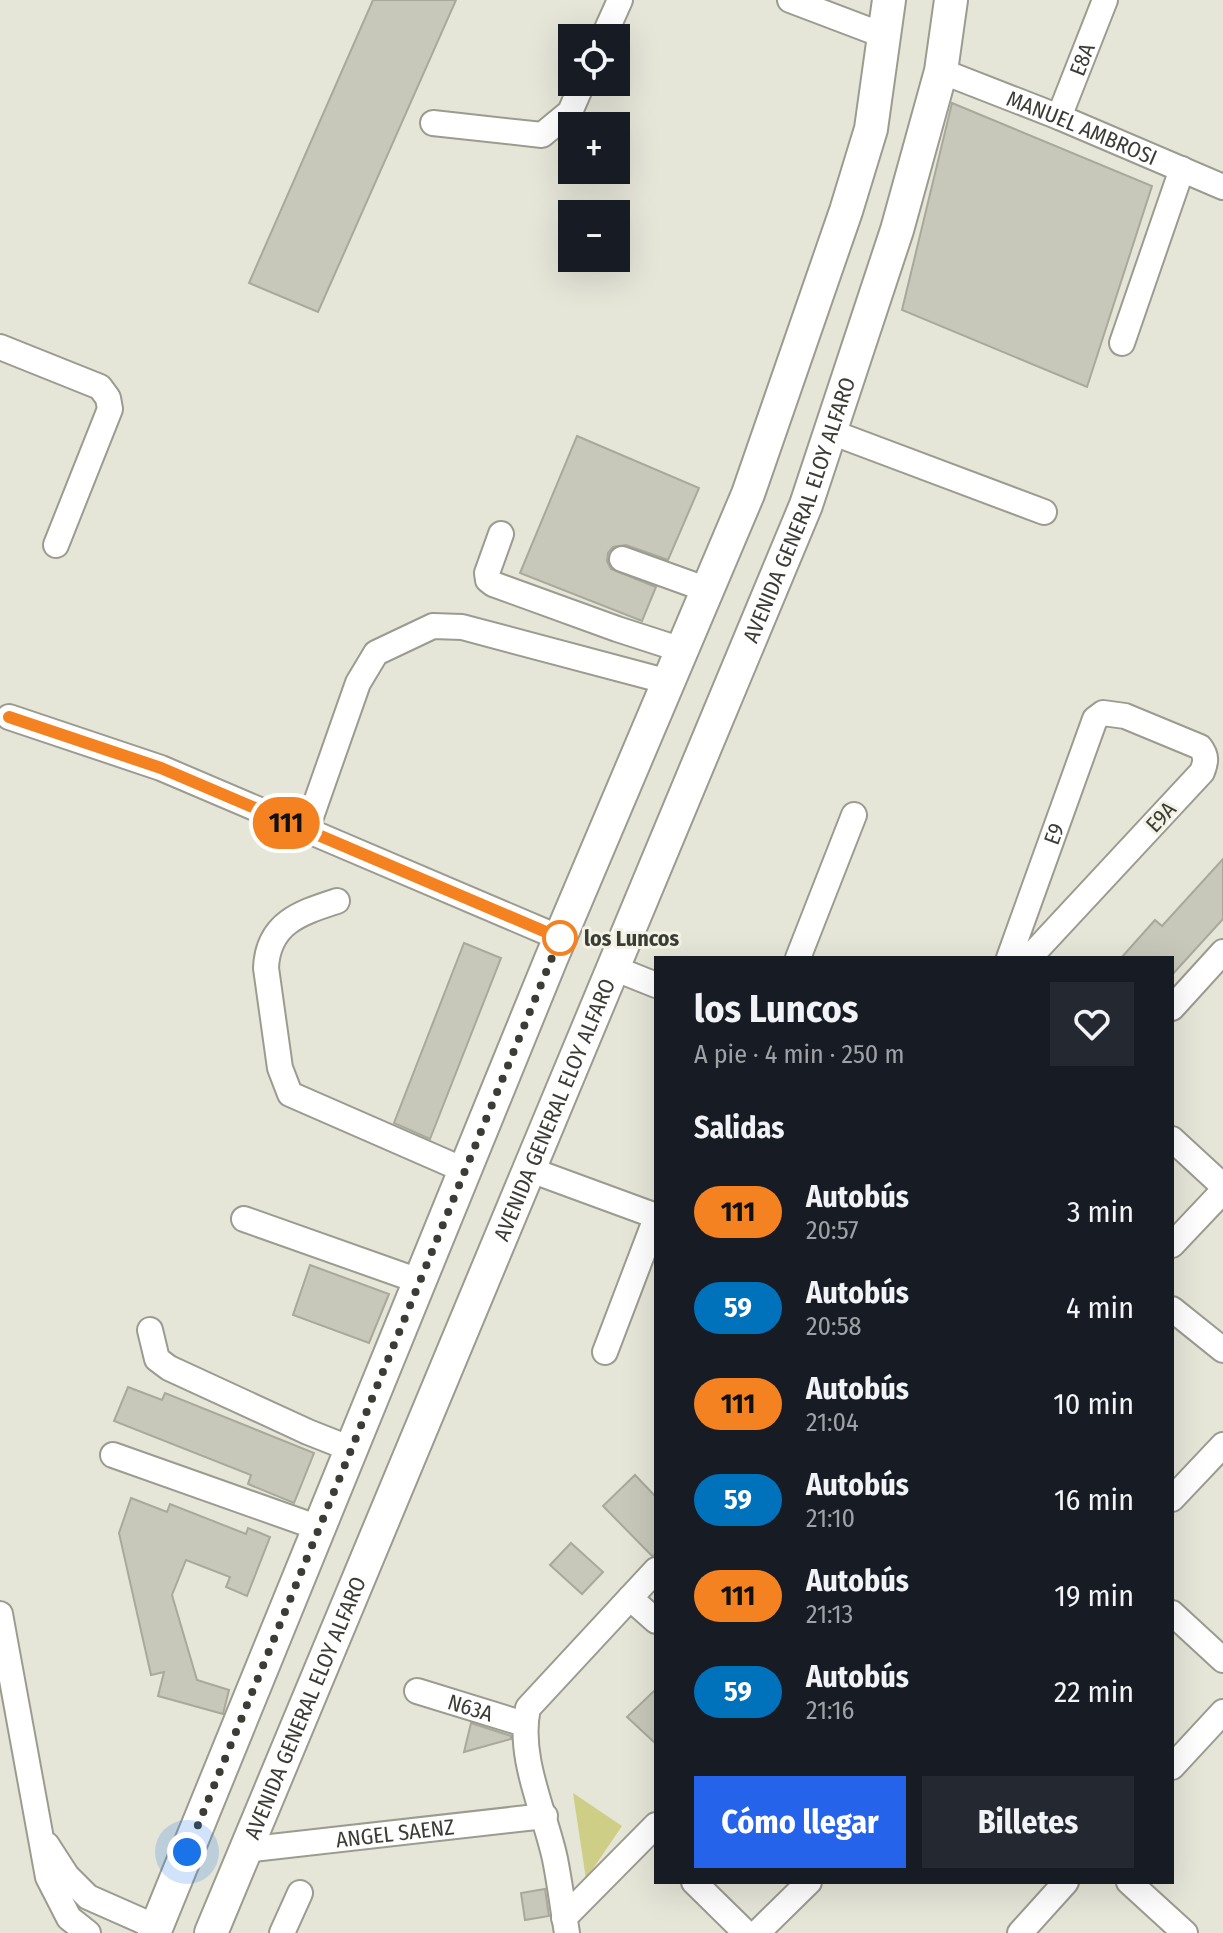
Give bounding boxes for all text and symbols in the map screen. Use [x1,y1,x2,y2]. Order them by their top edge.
map controls [558,24,630,272]
button: locate [558,24,630,96]
street label: E8A [1063,39,1100,79]
street label: MANUEL AMBROSI [1003,85,1161,171]
button: + [558,112,630,184]
button: − [558,200,630,272]
street label: AVENIDA GENERAL ELOY ALFARO [737,374,861,647]
street label: E9A [1140,796,1182,838]
line badge: 111 [240,797,332,849]
text: 111 [269,806,303,839]
street label: E9 [1037,819,1070,848]
marker: los Luncos [543,921,577,955]
place label: los Luncos [584,925,680,952]
street label: AVENIDA GENERAL ELOY ALFARO [487,974,621,1245]
button: heart [1050,982,1134,1066]
text: los Luncos [694,986,859,1032]
text: A pie · 4 min · 250 m [694,1039,904,1070]
text: Salidas [694,1110,784,1146]
text: Autobús [806,1179,909,1215]
text: 3 min [1067,1194,1134,1230]
text: 111 [721,1195,755,1228]
text: 20:57 [806,1215,859,1246]
text: Autobús [806,1275,909,1311]
text: 4 min [1066,1290,1134,1326]
text: 59 [724,1291,752,1324]
text: 20:58 [806,1311,862,1342]
text: Autobús [806,1371,909,1407]
text: 10 min [1053,1386,1134,1422]
text: 111 [721,1387,755,1420]
text: 21:04 [806,1407,859,1438]
text: Autobús [806,1467,909,1503]
text: 16 min [1054,1482,1134,1518]
text: 59 [724,1483,752,1516]
text: 21:10 [806,1503,855,1534]
text: Autobús [806,1563,909,1599]
street label: AVENIDA GENERAL ELOY ALFARO [238,1573,372,1843]
text: 19 min [1054,1578,1134,1614]
text: 111 [721,1579,755,1612]
text: 21:13 [806,1599,853,1630]
text: Autobús [806,1659,909,1695]
text: 22 min [1054,1674,1134,1710]
text: 59 [724,1675,752,1708]
street label: N63A [445,1688,497,1727]
text: 21:16 [806,1695,855,1726]
button: Cómo llegar [694,1776,906,1868]
button: Billetes [922,1776,1134,1868]
street label: ANGEL SAENZ [334,1813,456,1853]
your location [167,1832,207,1872]

